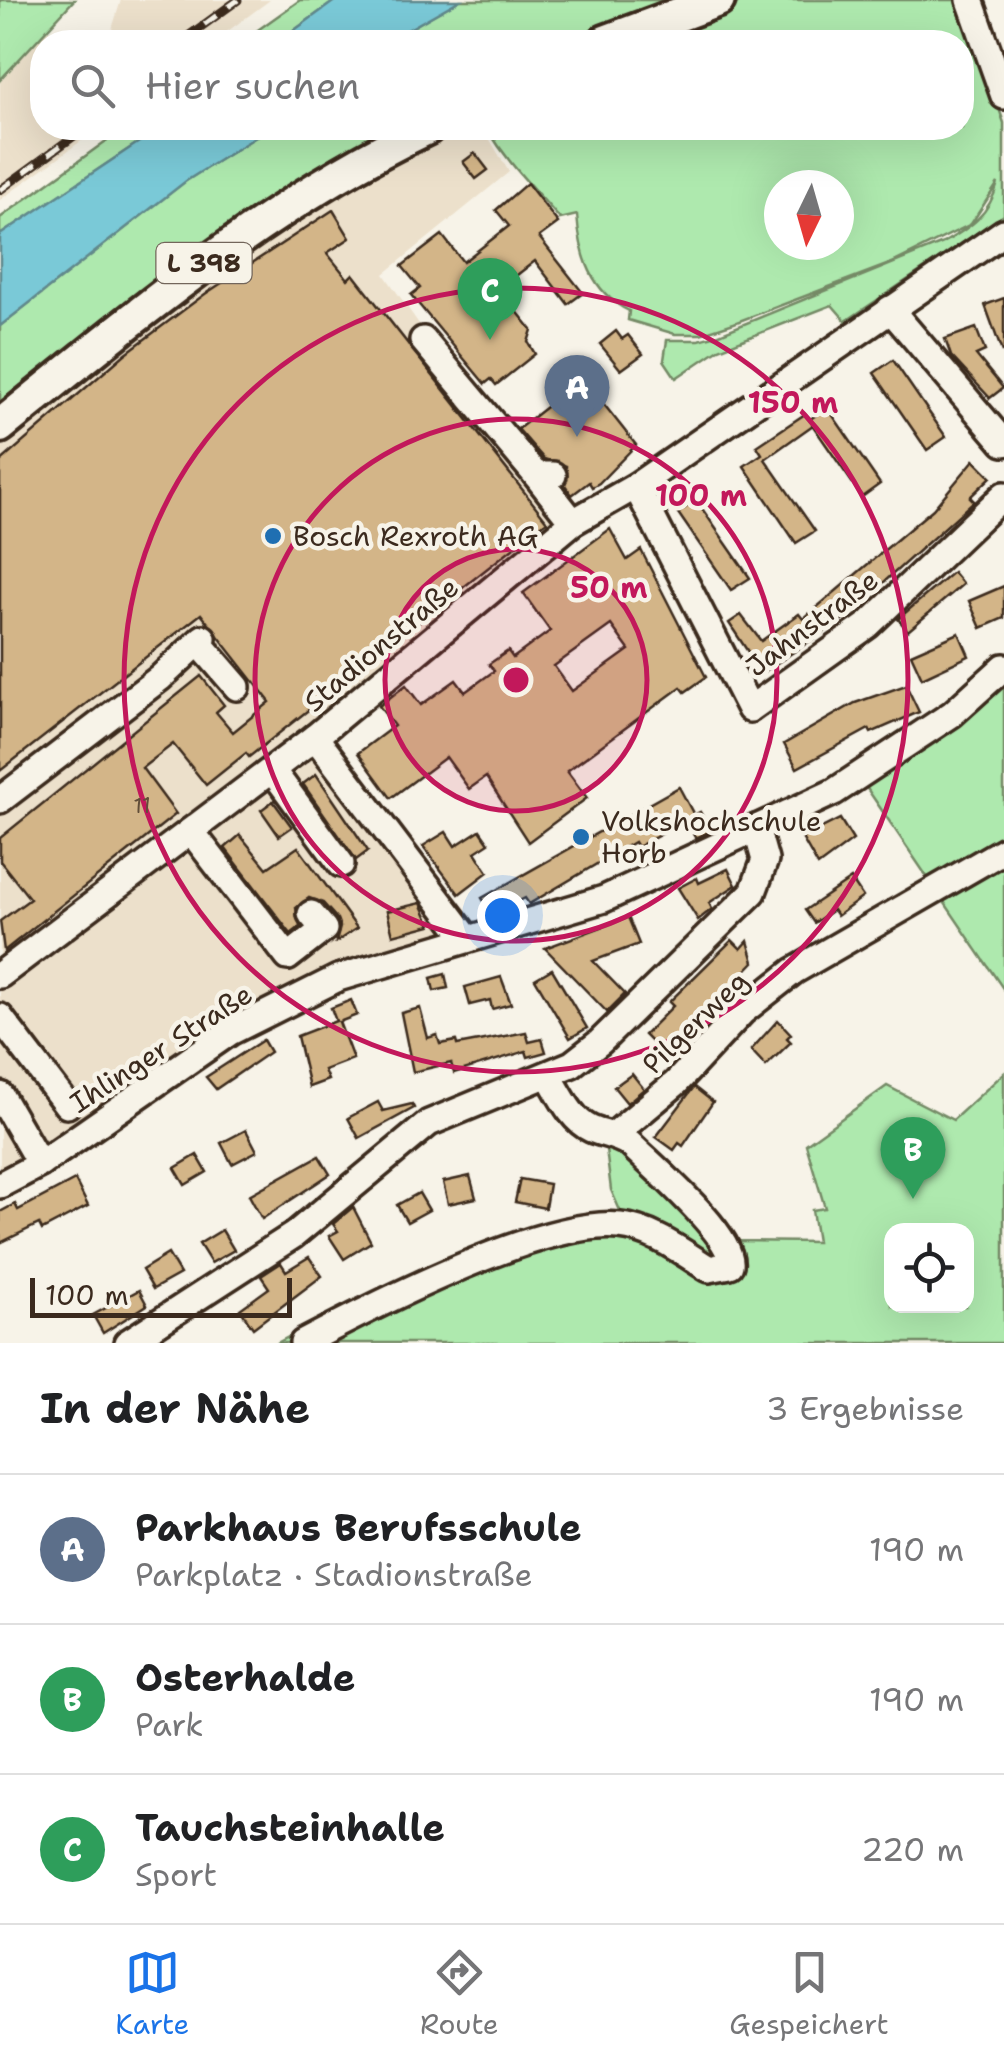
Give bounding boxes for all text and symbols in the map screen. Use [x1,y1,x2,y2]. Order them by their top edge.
search box [30,30,974,140]
icon: search [65,58,120,113]
text: Hier suchen [145,60,360,111]
north arrow [764,170,854,260]
road number: L 398 [156,243,252,283]
pin: C [458,258,522,340]
pin: A [544,354,610,437]
text: 150 m [748,382,838,423]
text: 100 m [655,475,747,516]
place label: Bosch Rexroth AG [293,517,538,555]
marker: Bosch Rexroth AG [262,525,284,547]
street label: Jahnstraße [738,561,886,685]
text: 50 m [570,567,648,608]
street label: Stadionstraße [296,568,466,720]
centre of rings [498,662,534,698]
house number: 11 [133,791,151,820]
place label: Volkshochschule Horb [601,802,822,872]
marker: Volkshochschule Horb [570,826,592,848]
your location [477,890,528,941]
street label: Pilgerweg [634,962,756,1082]
street label: Ihlinger Straße [62,975,260,1121]
pin: B [880,1116,946,1199]
map controls [884,1223,974,1313]
button: locate [884,1223,974,1313]
scale bar [30,1273,292,1318]
text: 100 m [45,1276,129,1314]
text: In der Nähe [40,1380,310,1436]
text: 3 Ergebnisse [766,1387,964,1430]
text: Parkhaus Berufsschule [135,1502,582,1553]
text: A [60,1528,85,1571]
text: 190 m [869,1528,964,1571]
text: Parkplatz · Stadionstraße [135,1553,533,1596]
text: Osterhalde [135,1652,355,1703]
text: B [63,1678,82,1721]
text: 190 m [869,1678,964,1721]
text: Park [135,1703,204,1746]
text: Tauchsteinhalle [135,1802,445,1853]
text: C [63,1828,82,1871]
text: 220 m [861,1828,964,1871]
text: Sport [135,1853,217,1896]
tab: Karte [115,1945,189,2043]
tab: Route [420,1945,499,2043]
tab: Gespeichert [729,1945,889,2043]

